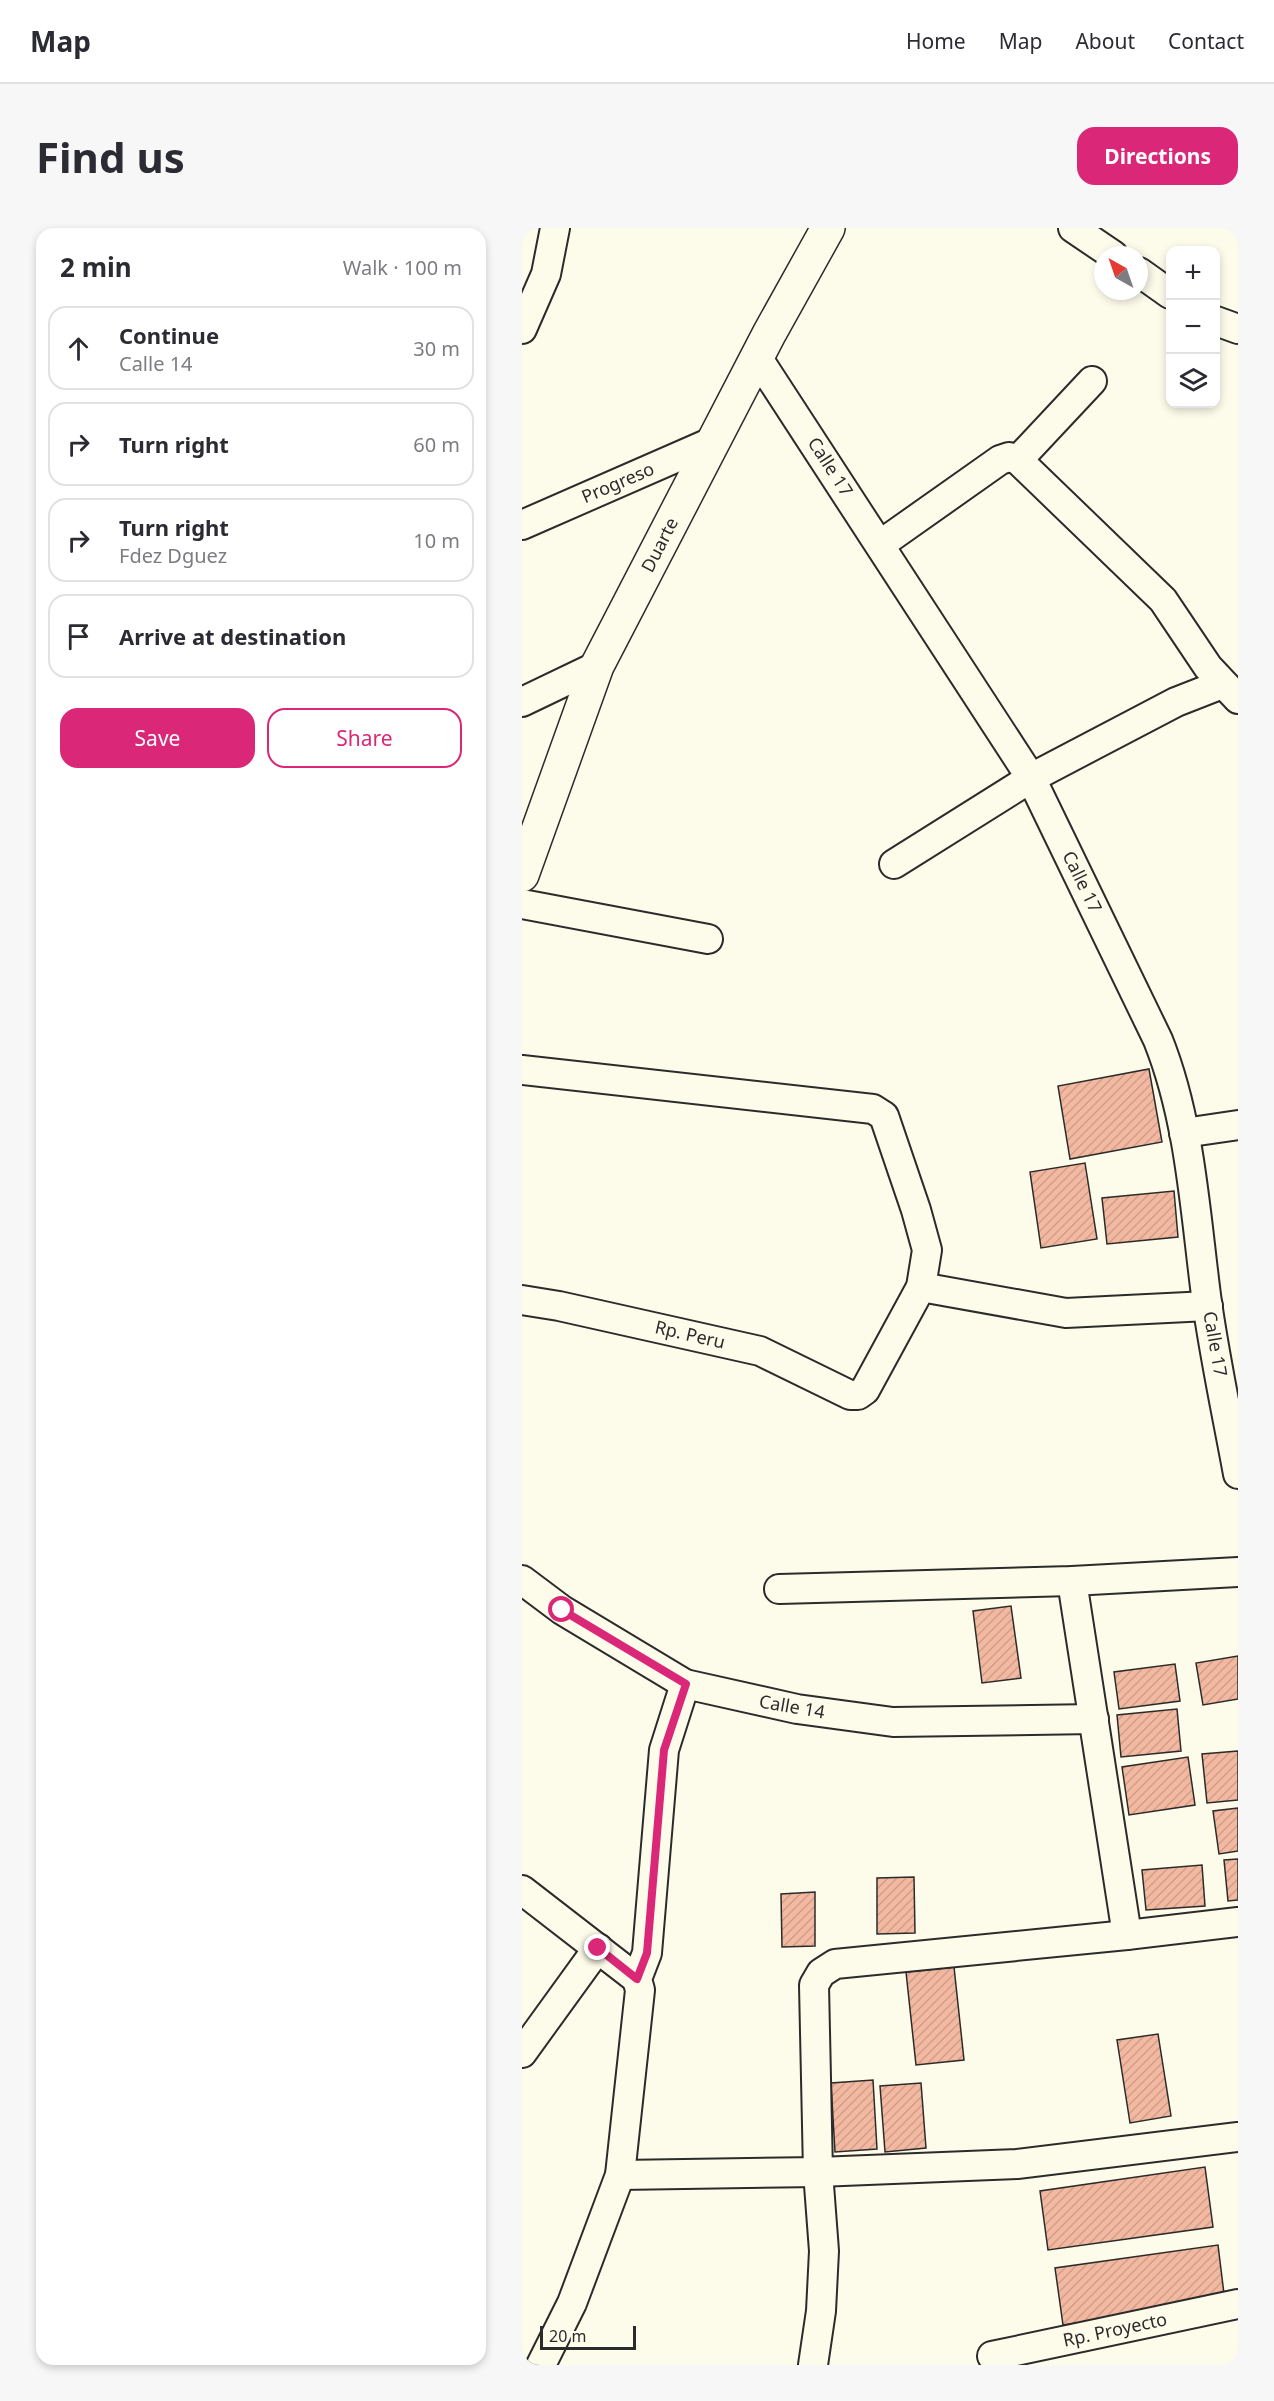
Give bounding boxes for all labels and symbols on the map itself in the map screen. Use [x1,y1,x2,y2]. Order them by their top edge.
north arrow [1094,246,1148,300]
street label: Calle 17 [803,432,859,501]
street label: Progreso [578,456,658,508]
street label: Duarte [635,513,683,576]
street label: Calle 17 [1058,847,1108,917]
street label: Calle 17 [1198,1309,1234,1379]
street label: Rp. Peru [653,1314,728,1354]
route start [548,1596,574,1622]
street label: Calle 14 [757,1688,827,1724]
route end [584,1934,610,1960]
street label: Rp. Proyecto [1061,2306,1169,2352]
scale bar [540,2323,636,2350]

